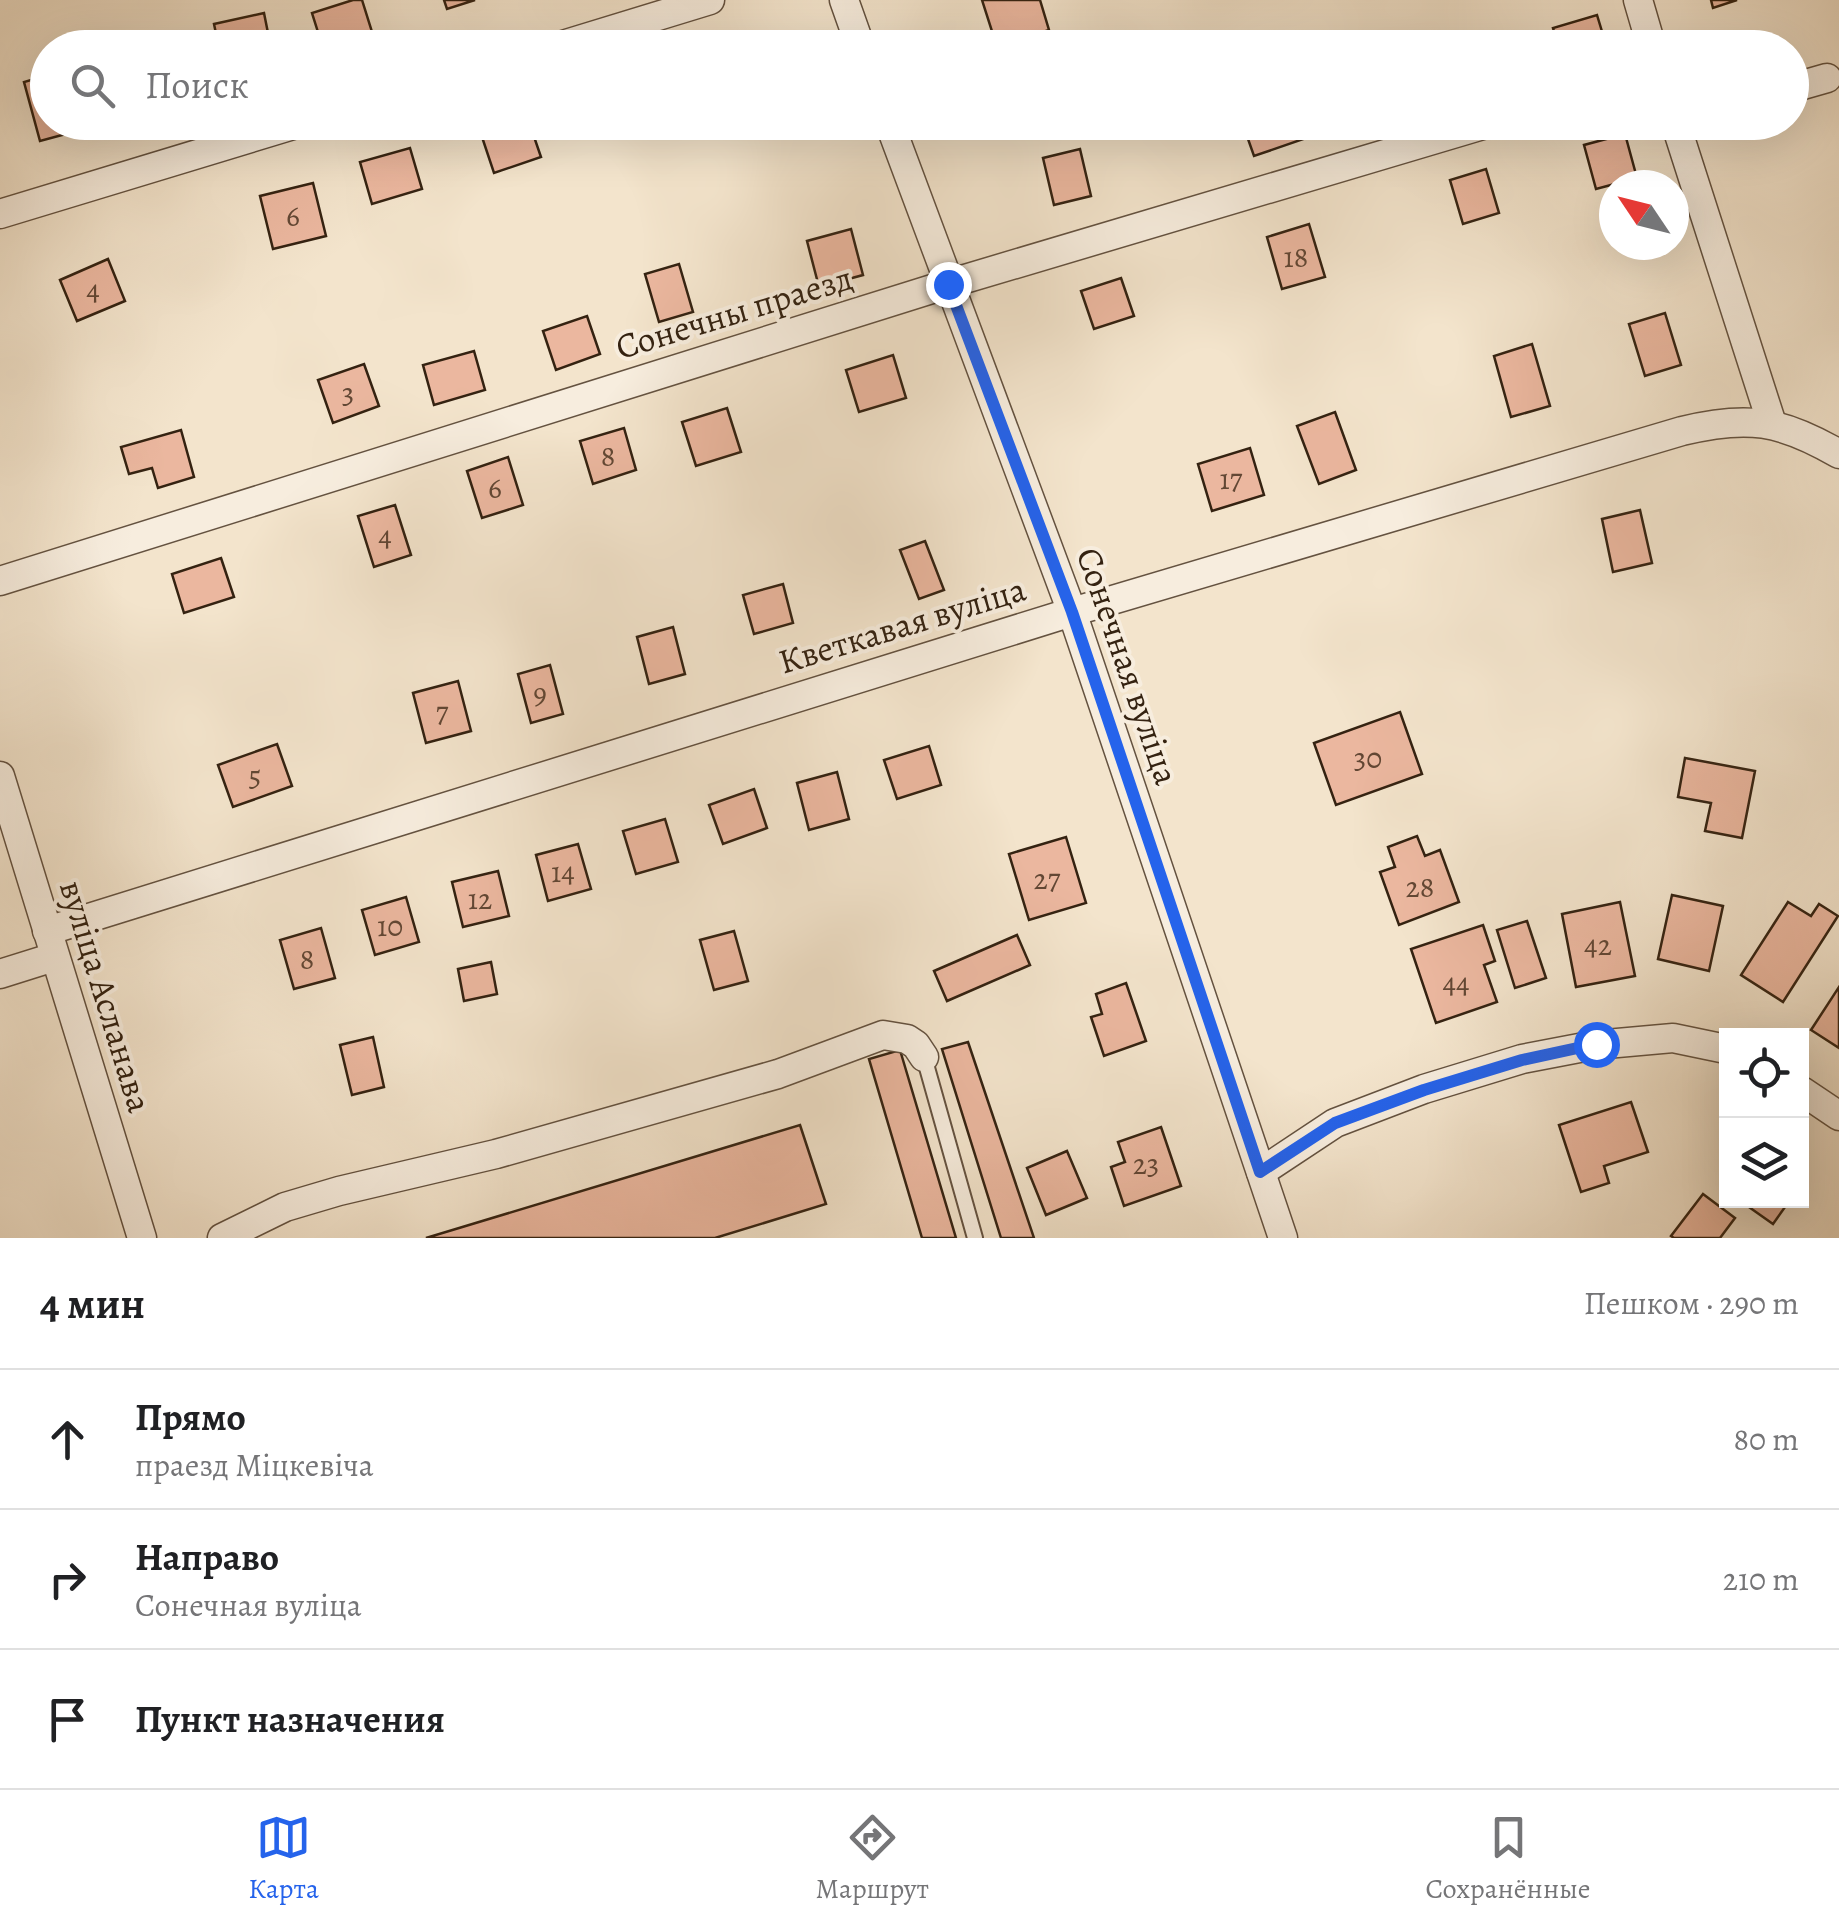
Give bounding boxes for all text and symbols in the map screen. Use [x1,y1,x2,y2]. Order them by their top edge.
search box [30,30,1809,140]
icon: search [65,58,120,113]
text: Поиск [145,59,249,111]
north arrow [1599,170,1689,260]
house number: 6 [286,196,300,236]
house number: 18 [1284,237,1308,277]
street label: Сонечны праезд [610,253,858,371]
route end [926,262,972,308]
house number: 4 [86,270,100,310]
house number: 3 [342,373,354,413]
house number: 8 [601,436,615,476]
house number: 17 [1220,459,1243,499]
house number: 6 [488,468,502,508]
house number: 4 [378,516,392,556]
street label: Сонечная вуліца [1065,541,1191,791]
street label: Кветкавая вуліца [773,565,1031,685]
house number: 9 [533,674,547,714]
house number: 7 [436,692,449,732]
house number: 30 [1354,738,1382,778]
house number: 5 [249,756,261,796]
house number: 14 [551,852,575,892]
house number: 27 [1034,859,1061,899]
house number: 28 [1406,867,1434,907]
street label: вуліца Асланава [48,874,164,1118]
house number: 12 [468,879,492,919]
house number: 10 [377,906,403,946]
house number: 42 [1584,925,1612,965]
house number: 8 [300,939,314,979]
house number: 44 [1442,963,1470,1003]
route start [1574,1022,1620,1068]
map controls [1719,1028,1809,1208]
button: locate [1719,1028,1809,1118]
button: layers [1719,1118,1809,1208]
house number: 23 [1133,1144,1159,1184]
text: 4 мин [40,1275,145,1332]
text: Пешком · 290 m [1584,1281,1799,1325]
text: Прямо [135,1391,246,1443]
icon: ahead [40,1412,95,1467]
text: 80 m [1733,1417,1799,1461]
text: праезд Міцкевіча [135,1443,374,1487]
text: Направо [135,1531,279,1583]
icon: right [40,1552,95,1607]
text: 210 m [1723,1557,1799,1601]
text: Сонечная вуліца [135,1583,361,1627]
icon: arrive [40,1692,95,1747]
text: Пункт назначения [135,1693,445,1745]
tab: Карта [248,1810,319,1908]
tab: Маршрут [816,1810,929,1908]
tab: Сохранённые [1426,1810,1591,1908]

